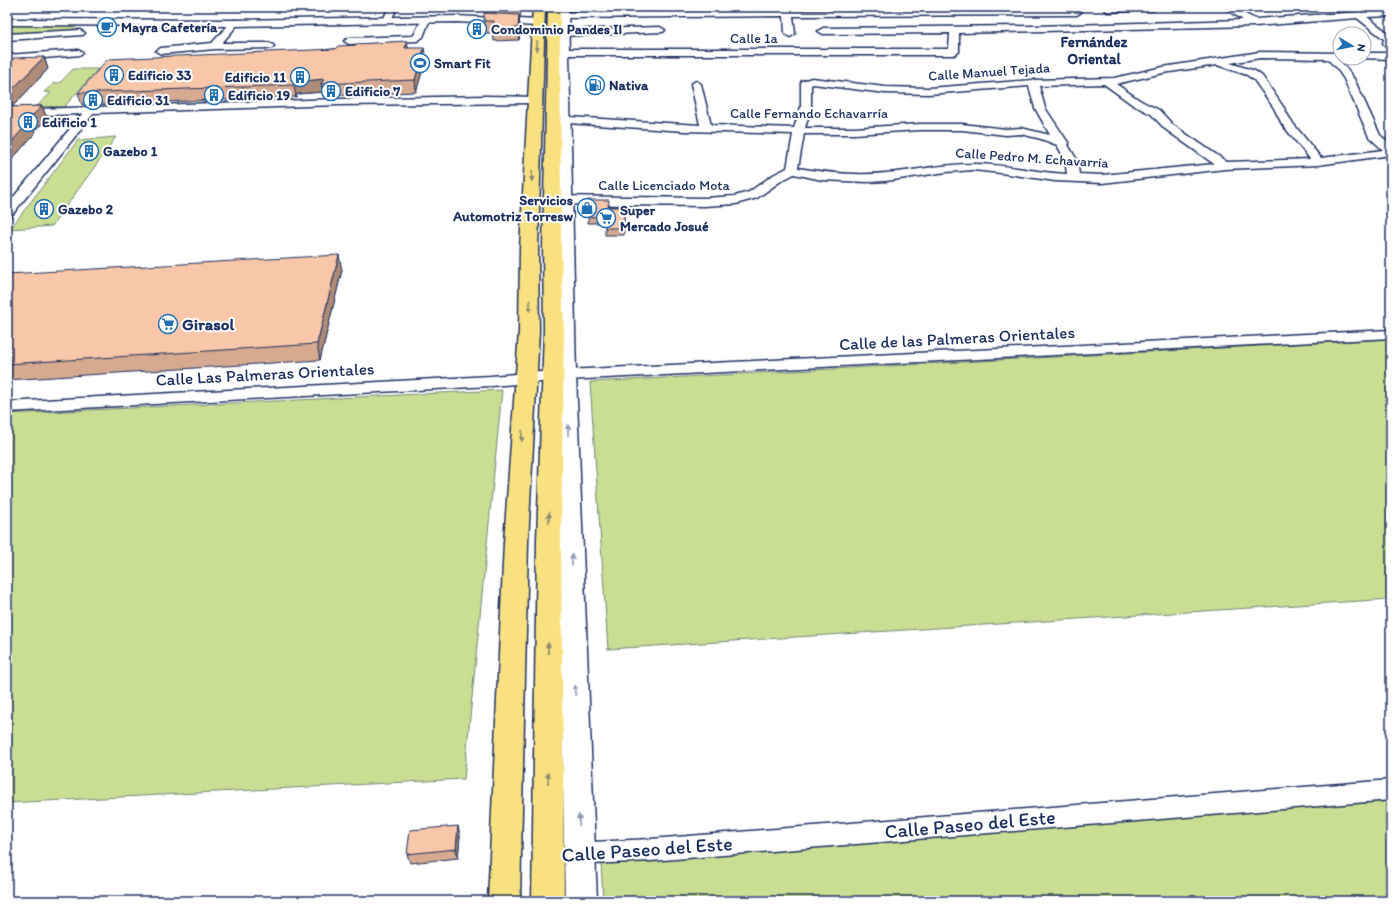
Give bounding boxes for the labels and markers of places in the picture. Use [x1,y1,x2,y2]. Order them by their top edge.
cafe icon: Mayra Cafetería [96,16,118,38]
building icon: Condominio Pandes II [466,18,488,40]
place label: Mayra Cafetería [121,19,218,36]
place label: Condominio Pandes II [491,21,622,38]
sports icon: Smart Fit [409,52,431,74]
place label: Smart Fit [434,55,491,72]
building icon: Edificio 33 [103,64,125,86]
building icon: Edificio 11 [289,66,311,88]
place label: Edificio 33 [128,67,192,84]
place label: Edificio 11 [225,69,287,86]
fuel station icon: Nativa [584,74,606,96]
place label: Nativa [609,77,649,94]
building icon: Edificio 7 [320,80,342,102]
place label: Edificio 7 [345,83,400,100]
building icon: Edificio 19 [203,84,225,106]
place label: Edificio 19 [228,87,290,104]
building icon: Edificio 31 [82,89,104,111]
place label: Edificio 31 [107,92,170,109]
building icon: Edificio 1 [17,111,39,133]
place label: Edificio 1 [42,114,97,131]
building icon: Gazebo 1 [78,140,100,162]
place label: Gazebo 1 [103,143,158,160]
place label: Servicios Automotriz Torresw [452,192,573,225]
shop icon: Servicios Automotriz Torresw [576,197,598,219]
building icon: Gazebo 2 [33,198,55,220]
place label: Gazebo 2 [58,201,114,218]
place label: Super Mercado Josué [620,202,709,235]
supermarket icon: Super Mercado Josué [595,207,617,229]
supermarket icon: Girasol [157,313,179,335]
place label: Girasol [182,314,234,334]

